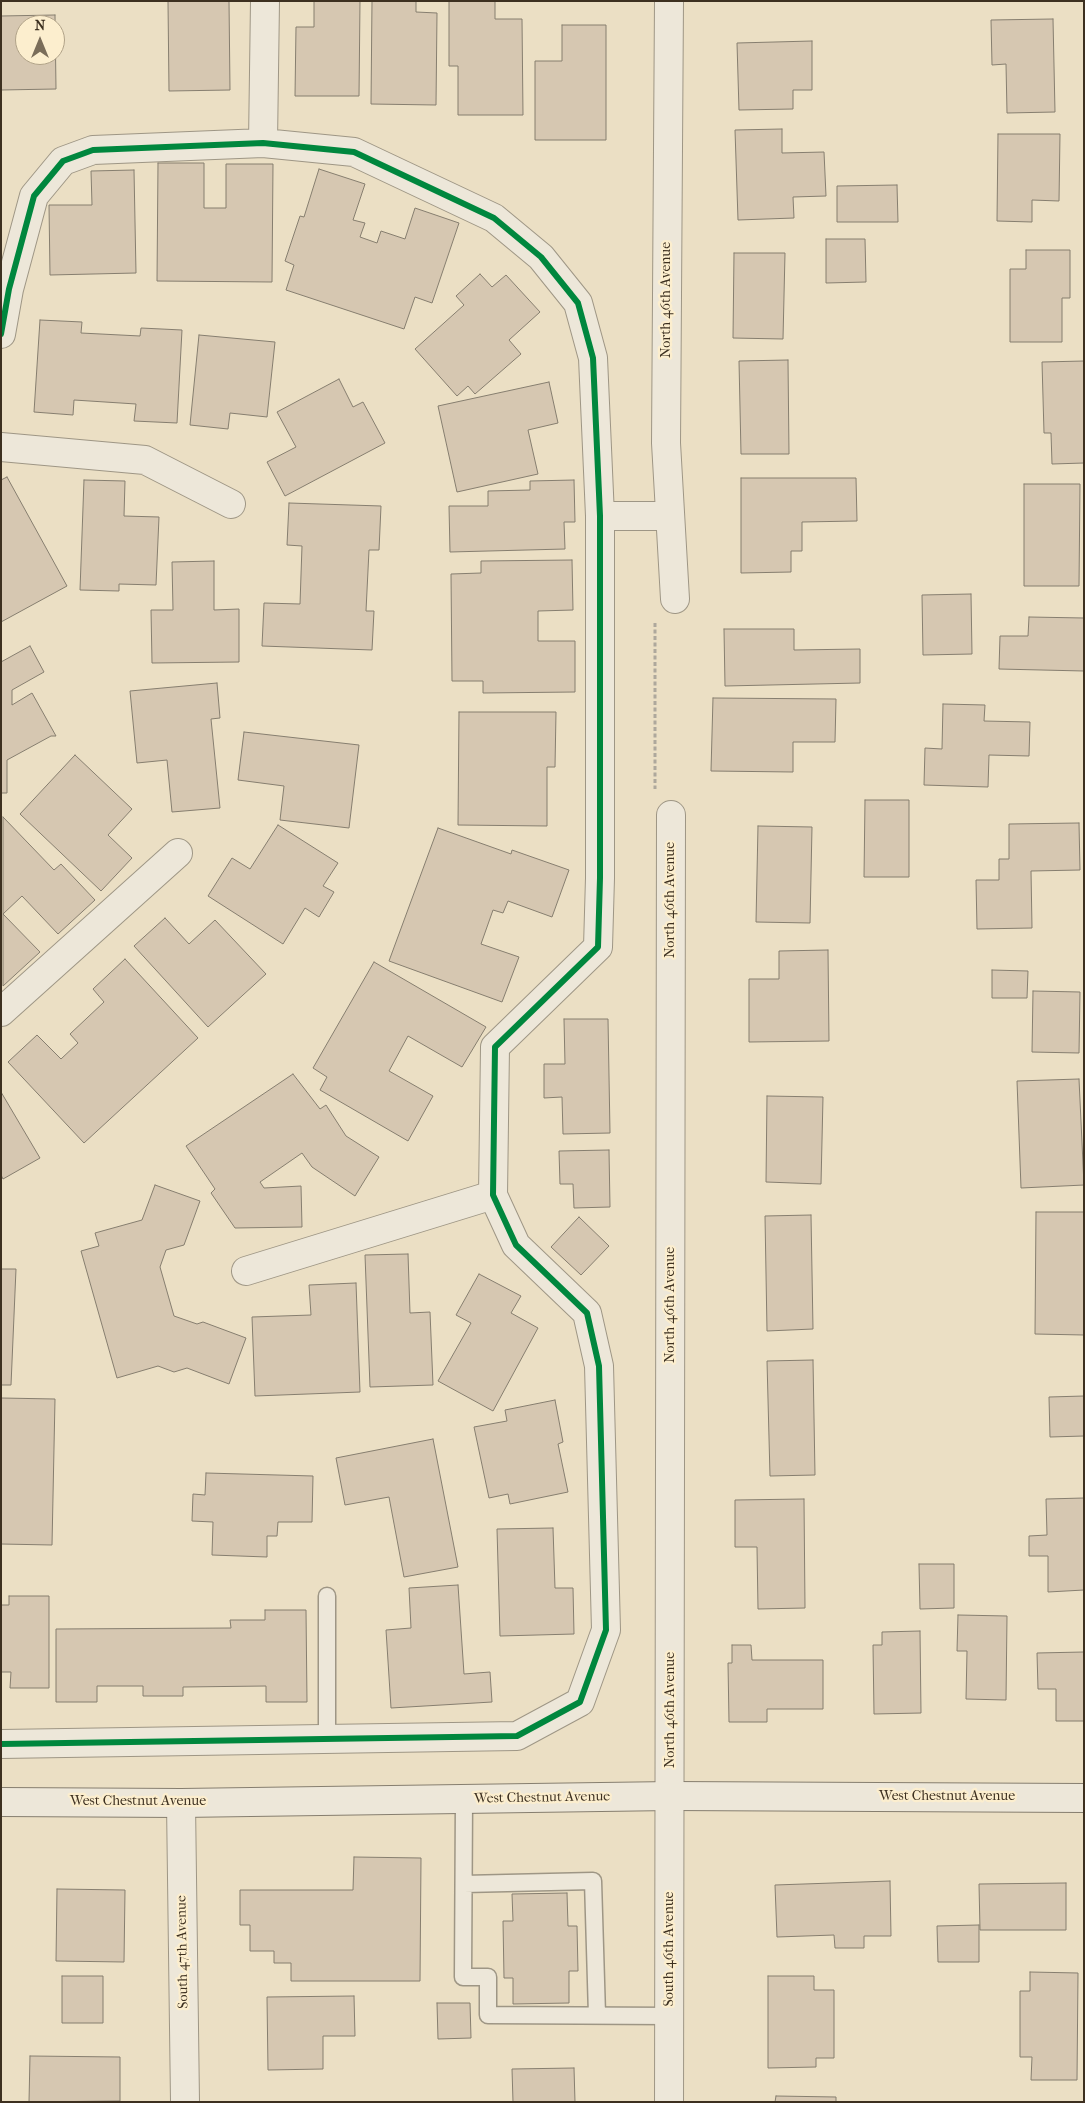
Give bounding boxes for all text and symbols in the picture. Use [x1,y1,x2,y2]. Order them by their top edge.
north arrow [15,15,65,65]
text: N [35,17,45,34]
street label: North 46th Avenue [659,242,675,358]
street label: North 46th Avenue [663,842,679,958]
street label: North 46th Avenue [663,1247,679,1363]
street label: North 46th Avenue [663,1652,679,1768]
street label: West Chestnut Avenue [474,1788,610,1808]
street label: West Chestnut Avenue [879,1789,1015,1805]
street label: West Chestnut Avenue [70,1794,206,1810]
street label: South 46th Avenue [662,1892,678,2006]
street label: South 47th Avenue [174,1895,192,2009]

